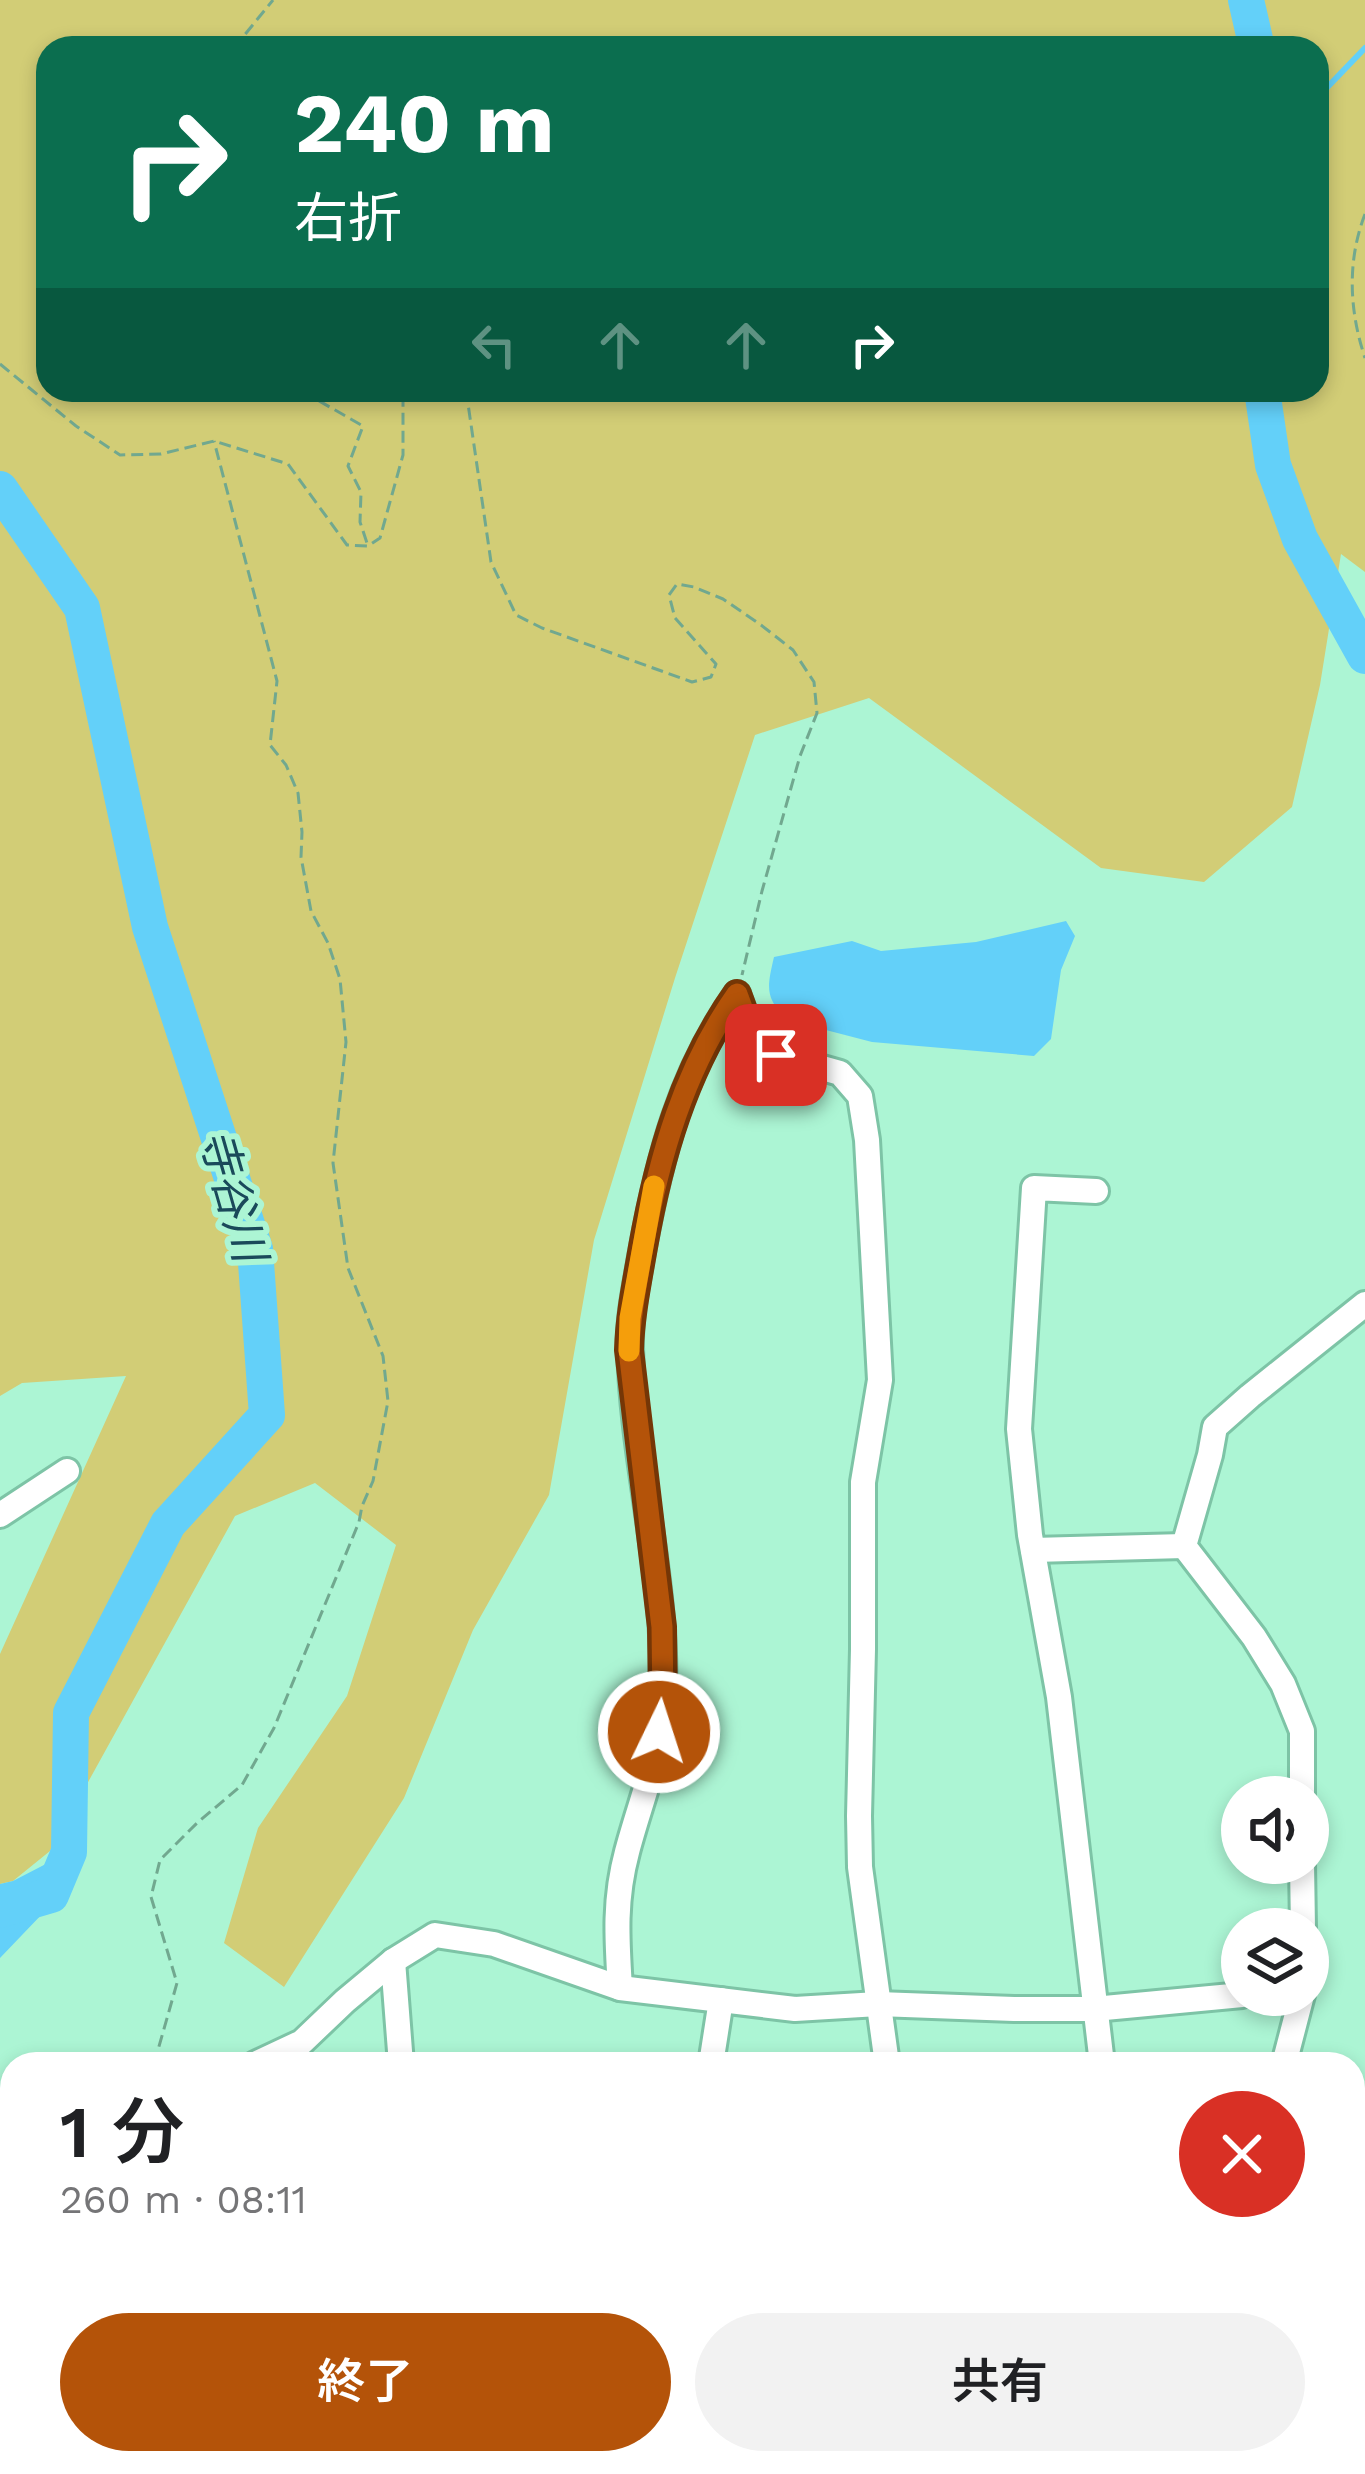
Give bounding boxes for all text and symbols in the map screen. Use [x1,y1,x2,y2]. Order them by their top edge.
text: 240 m [294,74,555,172]
icon: right [96,84,252,240]
text: 右折 [294,187,402,250]
icon: left [461,312,527,378]
icon: ahead [587,312,653,378]
icon: ahead [713,312,779,378]
icon: right [839,312,905,378]
pin [725,1004,827,1106]
icon: arrive [743,1022,809,1088]
water label: 寺谷川 [189,1123,278,1271]
position arrow [596,1669,722,1795]
map controls [1221,1776,1329,2016]
button: sound [1221,1776,1329,1884]
button: layers [1221,1908,1329,2016]
text: 1 分 [60,2090,184,2174]
button: close [1179,2091,1305,2217]
text: 260 m · 08:11 [60,2177,307,2222]
button: 終了 [60,2313,671,2451]
button: 共有 [695,2313,1305,2451]

